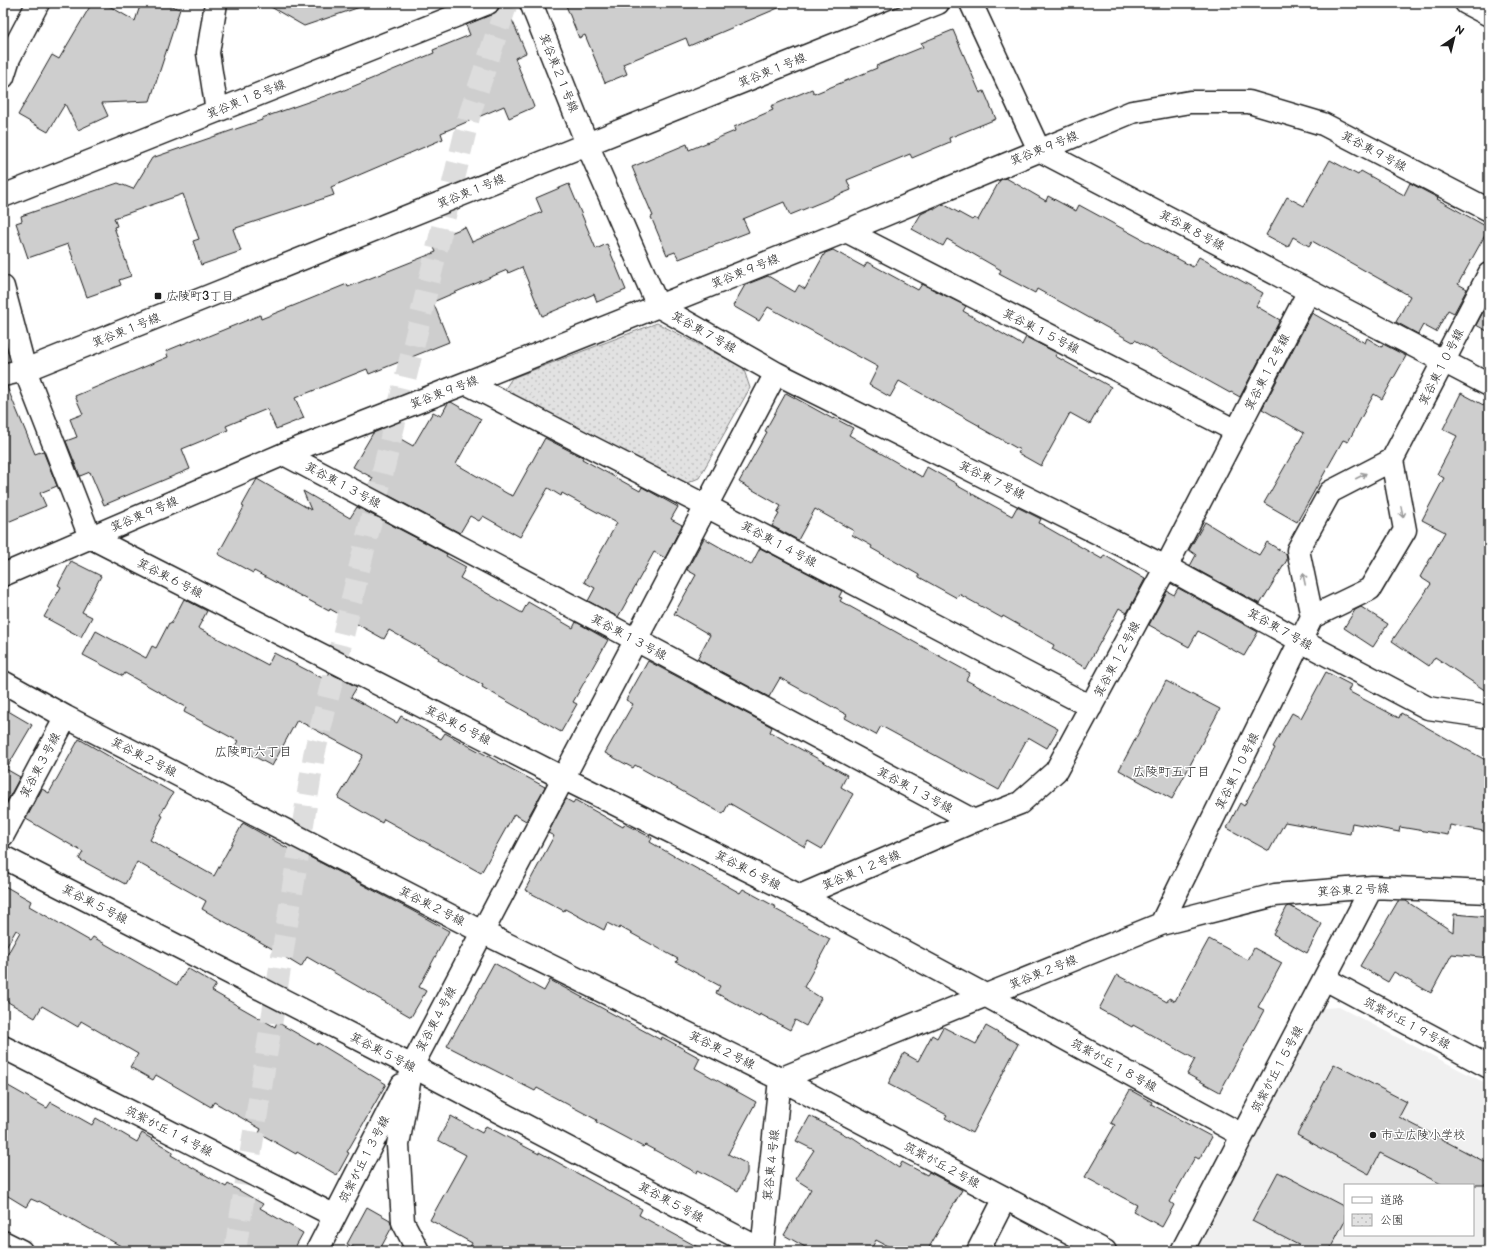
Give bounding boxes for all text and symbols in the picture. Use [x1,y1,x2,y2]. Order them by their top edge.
north arrow [1434,18,1474,58]
text: N [1452,23,1467,38]
street label: 箕谷東２１号線 [536,31,581,115]
street label: 箕谷東１号線 [736,50,808,91]
street label: 箕谷東１８号線 [204,77,288,122]
street label: 箕谷東９号線 [1008,128,1080,169]
street label: 箕谷東９号線 [1338,128,1409,175]
street label: 箕谷東１号線 [435,171,507,212]
street label: 箕谷東８号線 [1156,207,1227,254]
street label: 箕谷東９号線 [709,251,781,292]
place label: 広陵町3丁目 [166,289,233,304]
marker: 広陵町3丁目 [153,291,163,301]
street label: 箕谷東１５号線 [1000,306,1082,357]
street label: 箕谷東７号線 [669,308,739,356]
street label: 箕谷東１号線 [90,310,162,351]
street label: 箕谷東１０号線 [1416,326,1467,408]
street label: 箕谷東１２号線 [1242,331,1293,413]
street label: 箕谷東９号線 [408,373,480,412]
street label: 箕谷東７号線 [956,458,1027,503]
street label: 箕谷東１３号線 [302,459,383,512]
one-way arrow [1354,472,1366,480]
street label: 箕谷東９号線 [108,493,180,535]
one-way arrow [1398,505,1406,518]
street label: 箕谷東１４号線 [738,518,819,571]
street label: 箕谷東６号線 [134,555,205,601]
one-way arrow [1300,573,1308,586]
street label: 箕谷東７号線 [1245,605,1315,653]
street label: 箕谷東１３号線 [588,611,669,664]
street label: 箕谷東１２号線 [1091,619,1144,700]
street label: 箕谷東６号線 [422,702,493,748]
street label: 箕谷東３号線 [17,730,64,801]
street label: 箕谷東１０号線 [1212,730,1263,812]
street label: 箕谷東２号線 [108,734,179,780]
district label: 広陵町六丁目 [214,744,292,760]
street label: 箕谷東１３号線 [874,764,955,817]
district label: 広陵町五丁目 [1132,764,1210,780]
street label: 箕谷東６号線 [712,847,783,893]
street label: 箕谷東１２号線 [820,847,903,894]
street label: 箕谷東５号線 [59,881,130,927]
street label: 箕谷東２号線 [1317,881,1389,900]
street label: 箕谷東２号線 [396,883,467,929]
street label: 箕谷東２号線 [1007,952,1079,993]
street label: 箕谷東４号線 [413,984,460,1055]
street label: 筑紫が丘１９号線 [1361,994,1453,1053]
street label: 筑紫が丘１５号線 [1248,1023,1307,1115]
street label: 箕谷東２号線 [686,1028,757,1073]
street label: 箕谷東５号線 [347,1029,418,1075]
street label: 筑紫が丘１８号線 [1068,1036,1159,1095]
street label: 筑紫が丘１４号線 [123,1103,215,1160]
street label: 筑紫が丘１３号線 [336,1113,393,1205]
street label: 箕谷東４号線 [760,1128,783,1202]
place label: 市立広陵小学校 [1381,1128,1465,1143]
marker: 市立広陵小学校 [1368,1130,1378,1140]
street label: 筑紫が丘２号線 [901,1139,982,1192]
street label: 箕谷東５号線 [635,1179,706,1226]
legend [1344,1184,1474,1236]
text: 道路 [1380,1193,1404,1208]
text: 公園 [1380,1213,1404,1228]

